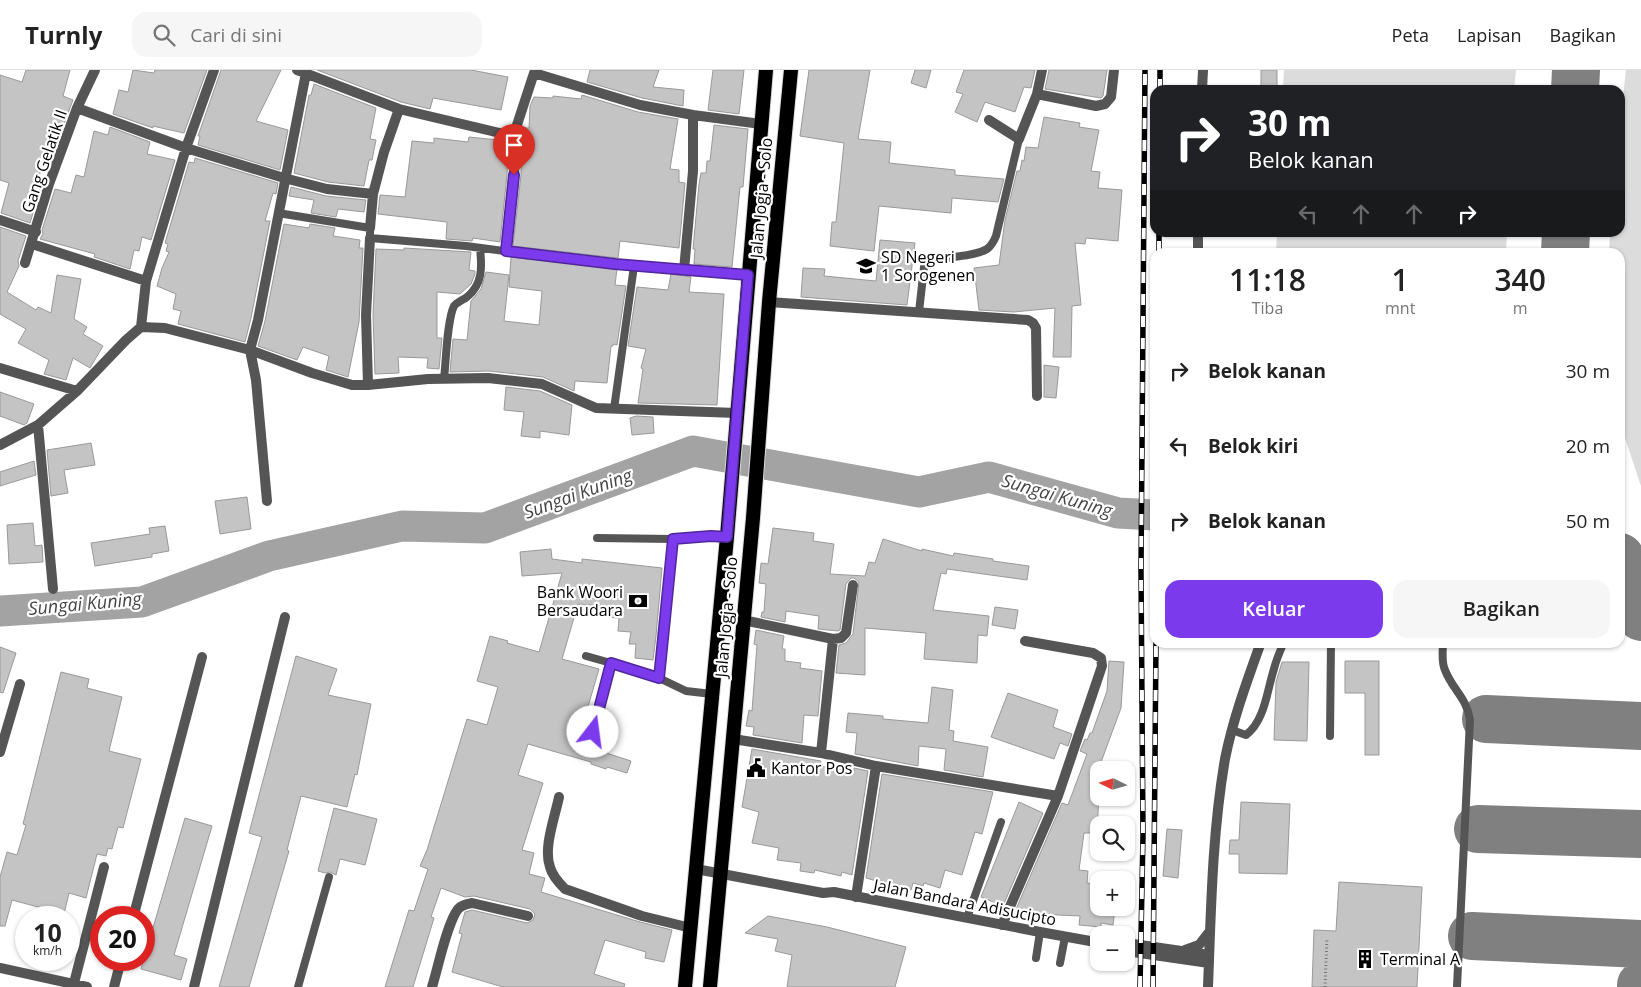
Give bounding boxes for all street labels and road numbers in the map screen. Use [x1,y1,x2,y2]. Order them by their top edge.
street label: Gang Gelatik II [16,106,72,216]
street label: Jalan Jogja - Solo [745,137,777,261]
street label: Jalan Jogja - Solo [710,556,742,680]
street label: Jalan Bandara Adisucipto [870,873,1058,931]

